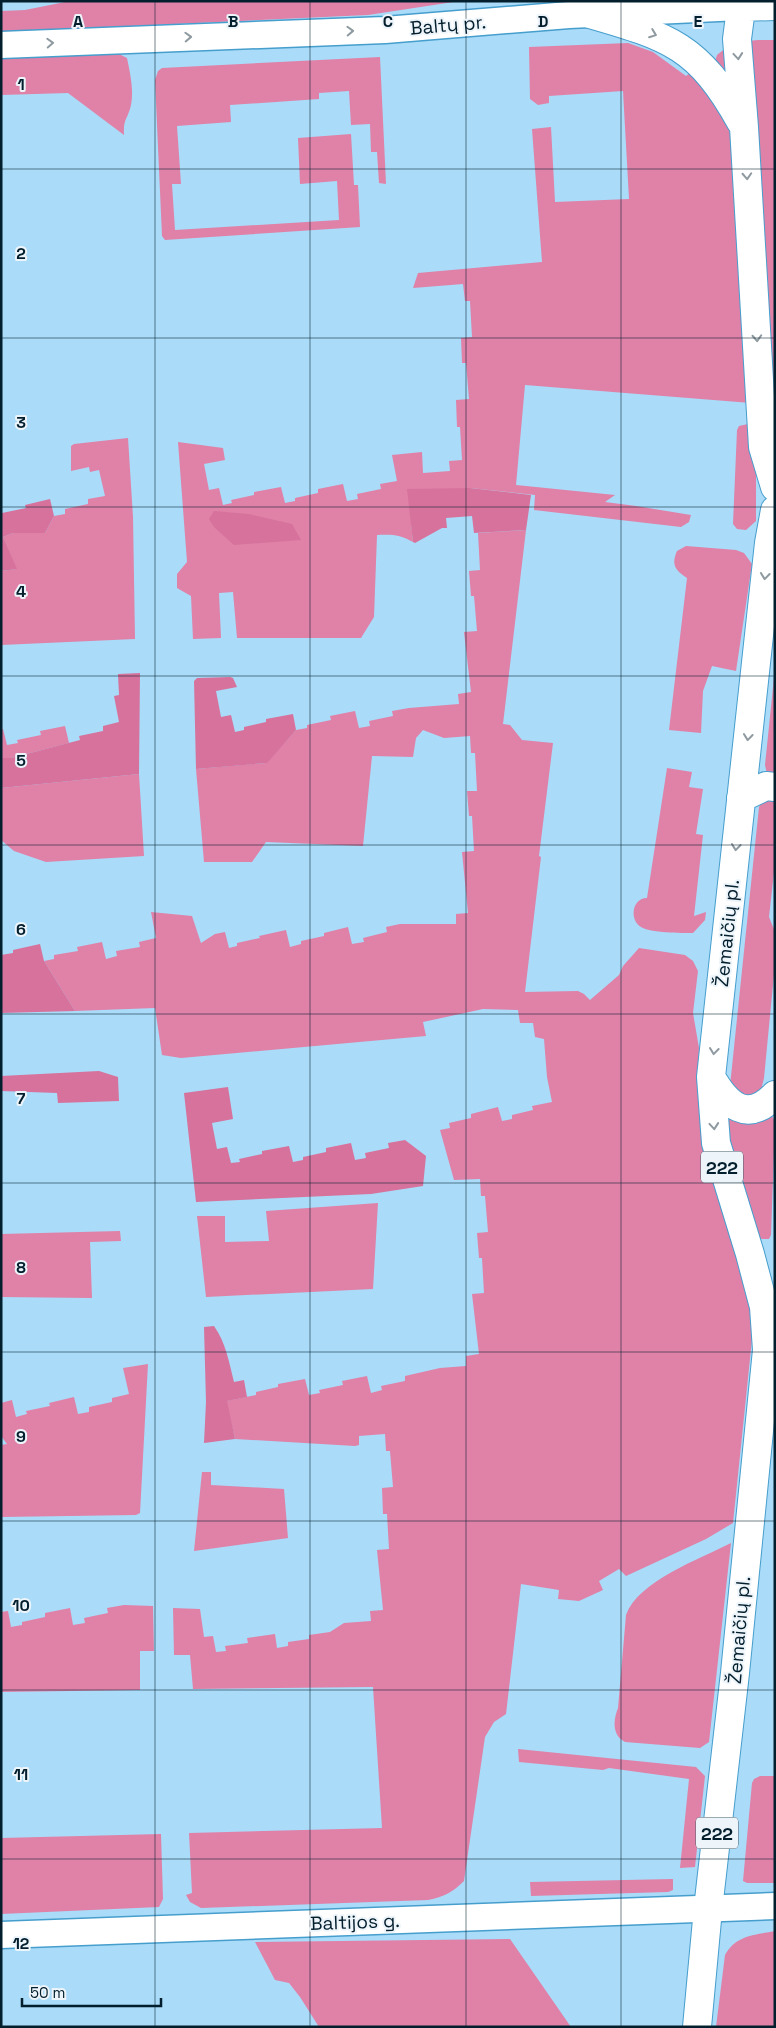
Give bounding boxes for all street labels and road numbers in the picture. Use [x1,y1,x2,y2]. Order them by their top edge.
street label: Baltų pr. [409,9,487,41]
street label: Žemaičių pl. [709,878,745,988]
road number: 222 [701,1152,743,1182]
street label: Žemaičių pl. [722,1575,756,1685]
road number: 222 [696,1818,738,1849]
street label: Baltijos g. [310,1908,400,1936]

